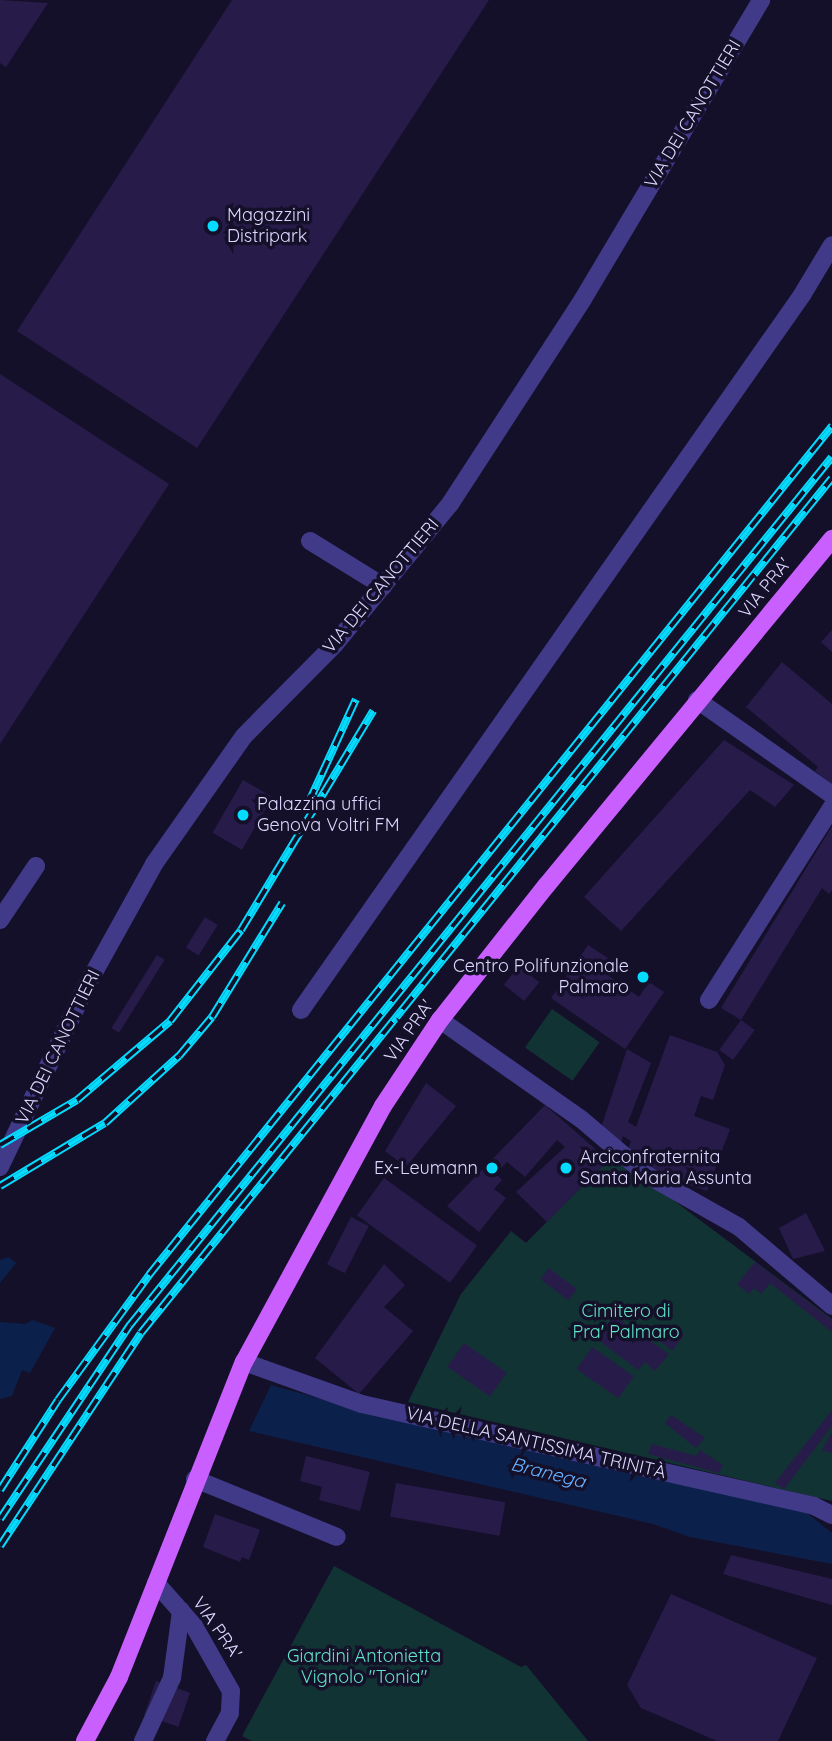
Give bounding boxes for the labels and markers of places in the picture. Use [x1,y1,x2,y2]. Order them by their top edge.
place label: Magazzini Distripark [227,205,310,248]
marker: Magazzini Distripark [205,218,221,234]
place label: Palazzina uffici Genova Voltri FM [257,794,400,836]
marker: Palazzina uffici Genova Voltri FM [235,807,251,823]
place label: Centro Polifunzionale Palmaro [453,956,629,998]
marker: Centro Polifunzionale Palmaro [635,969,651,985]
place label: Arciconfraternita Santa Maria Assunta [580,1147,752,1190]
place label: Ex-Leumann [374,1157,478,1179]
marker: Ex-Leumann [484,1160,500,1176]
marker: Arciconfraternita Santa Maria Assunta [558,1160,574,1176]

